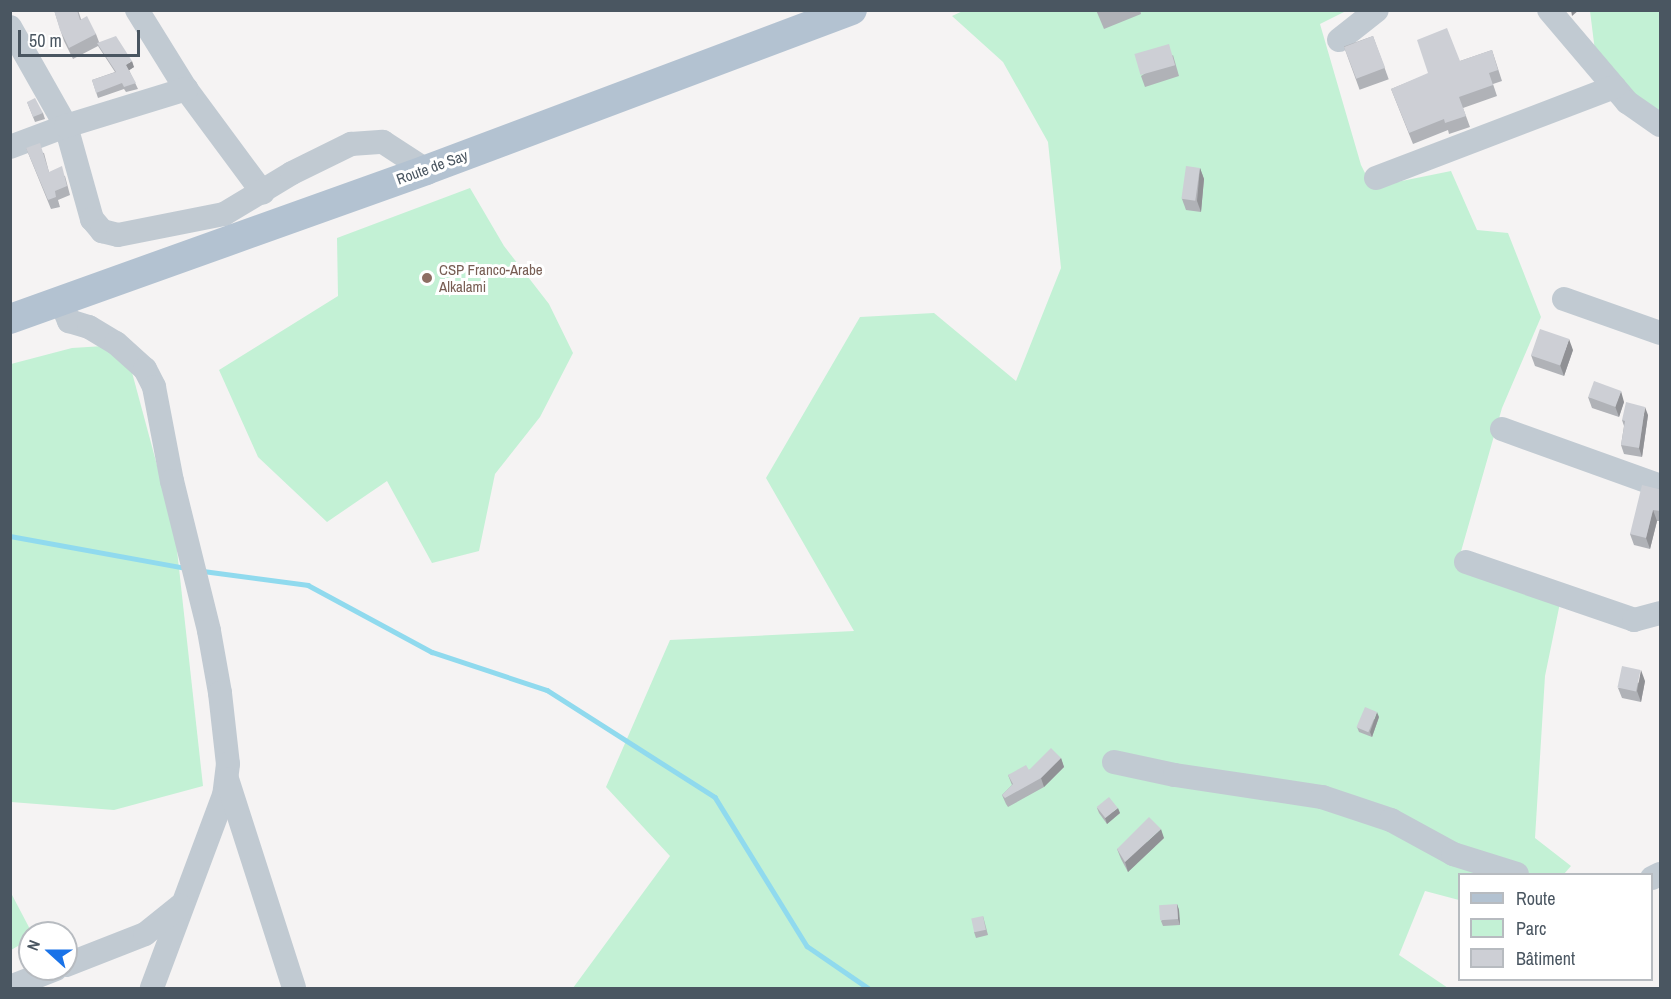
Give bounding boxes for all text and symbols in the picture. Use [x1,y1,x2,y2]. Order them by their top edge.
scale bar [21,18,142,56]
text: 50 m [29,28,62,53]
street label: Route de Say [394,146,470,188]
place label: CSP Franco-Arabe Alkalami [439,260,543,295]
marker: CSP Franco-Arabe Alkalami [420,271,434,285]
legend [1458,873,1653,981]
text: Route [1516,886,1555,911]
text: Parc [1516,916,1546,941]
north arrow [18,921,78,981]
text: N [21,937,45,954]
text: Bâtiment [1516,946,1575,971]

